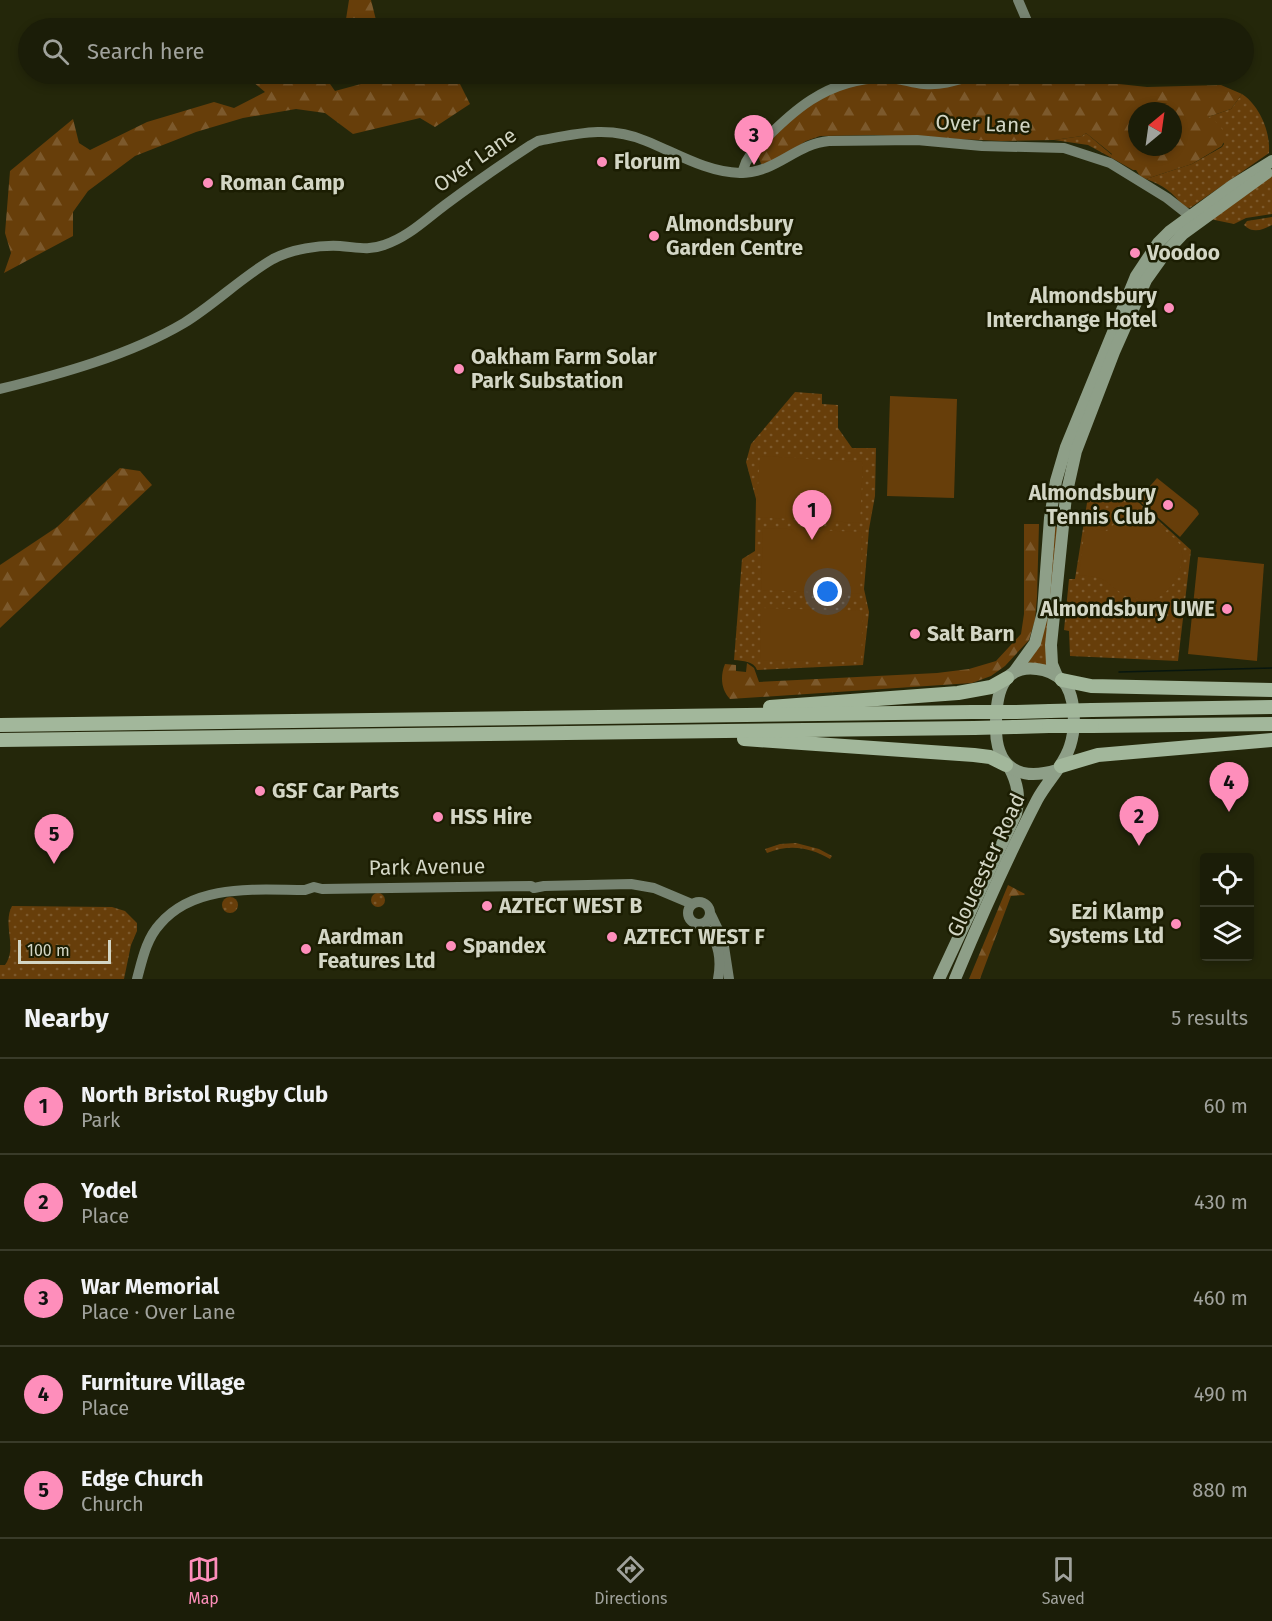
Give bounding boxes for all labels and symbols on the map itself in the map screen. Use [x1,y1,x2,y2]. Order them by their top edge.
north arrow [1128,102,1182,156]
street label: Over Lane [935,109,1031,139]
pin: 3 [734,116,774,165]
street label: Over Lane [428,122,522,198]
place label: Florum [614,149,681,175]
marker: Florum [595,155,609,169]
place label: Roman Camp [220,170,345,196]
marker: Roman Camp [201,176,215,190]
place label: Almondsbury Garden Centre [665,211,803,261]
marker: Almondsbury Garden Centre [647,229,661,243]
place label: Voodoo [1146,240,1220,266]
marker: Voodoo [1128,246,1142,260]
place label: Almondsbury Interchange Hotel [986,283,1158,333]
marker: Almondsbury Interchange Hotel [1162,301,1176,315]
place label: Oakham Farm Solar Park Substation [471,344,657,394]
marker: Oakham Farm Solar Park Substation [452,362,466,376]
place label: Almondsbury Tennis Club [1028,480,1156,530]
pin: 1 [792,490,832,540]
marker: Almondsbury Tennis Club [1161,498,1175,512]
your location [813,577,842,606]
place label: Almondsbury UWE [1039,596,1215,622]
marker: Almondsbury UWE [1220,602,1234,616]
place label: Salt Barn [927,621,1015,647]
marker: Salt Barn [908,627,922,641]
pin: 4 [1210,762,1248,812]
place label: GSF Car Parts [272,778,399,804]
marker: GSF Car Parts [253,784,267,798]
street label: Gloucester Road [941,789,1031,941]
pin: 2 [1120,796,1158,846]
place label: HSS Hire [450,804,532,830]
marker: HSS Hire [431,810,445,824]
pin: 5 [34,814,74,864]
street label: Park Avenue [368,853,486,881]
place label: AZTECT WEST B [498,893,642,919]
marker: AZTECT WEST B [480,899,494,913]
place label: Ezi Klamp Systems Ltd [1049,899,1164,949]
marker: Ezi Klamp Systems Ltd [1169,917,1183,931]
place label: Aardman Features Ltd [317,924,436,974]
place label: AZTECT WEST F [623,924,765,950]
marker: AZTECT WEST F [605,930,619,944]
place label: Spandex [463,933,546,959]
scale bar [18,937,111,965]
marker: Spandex [444,939,458,953]
marker: Aardman Features Ltd [299,942,313,956]

